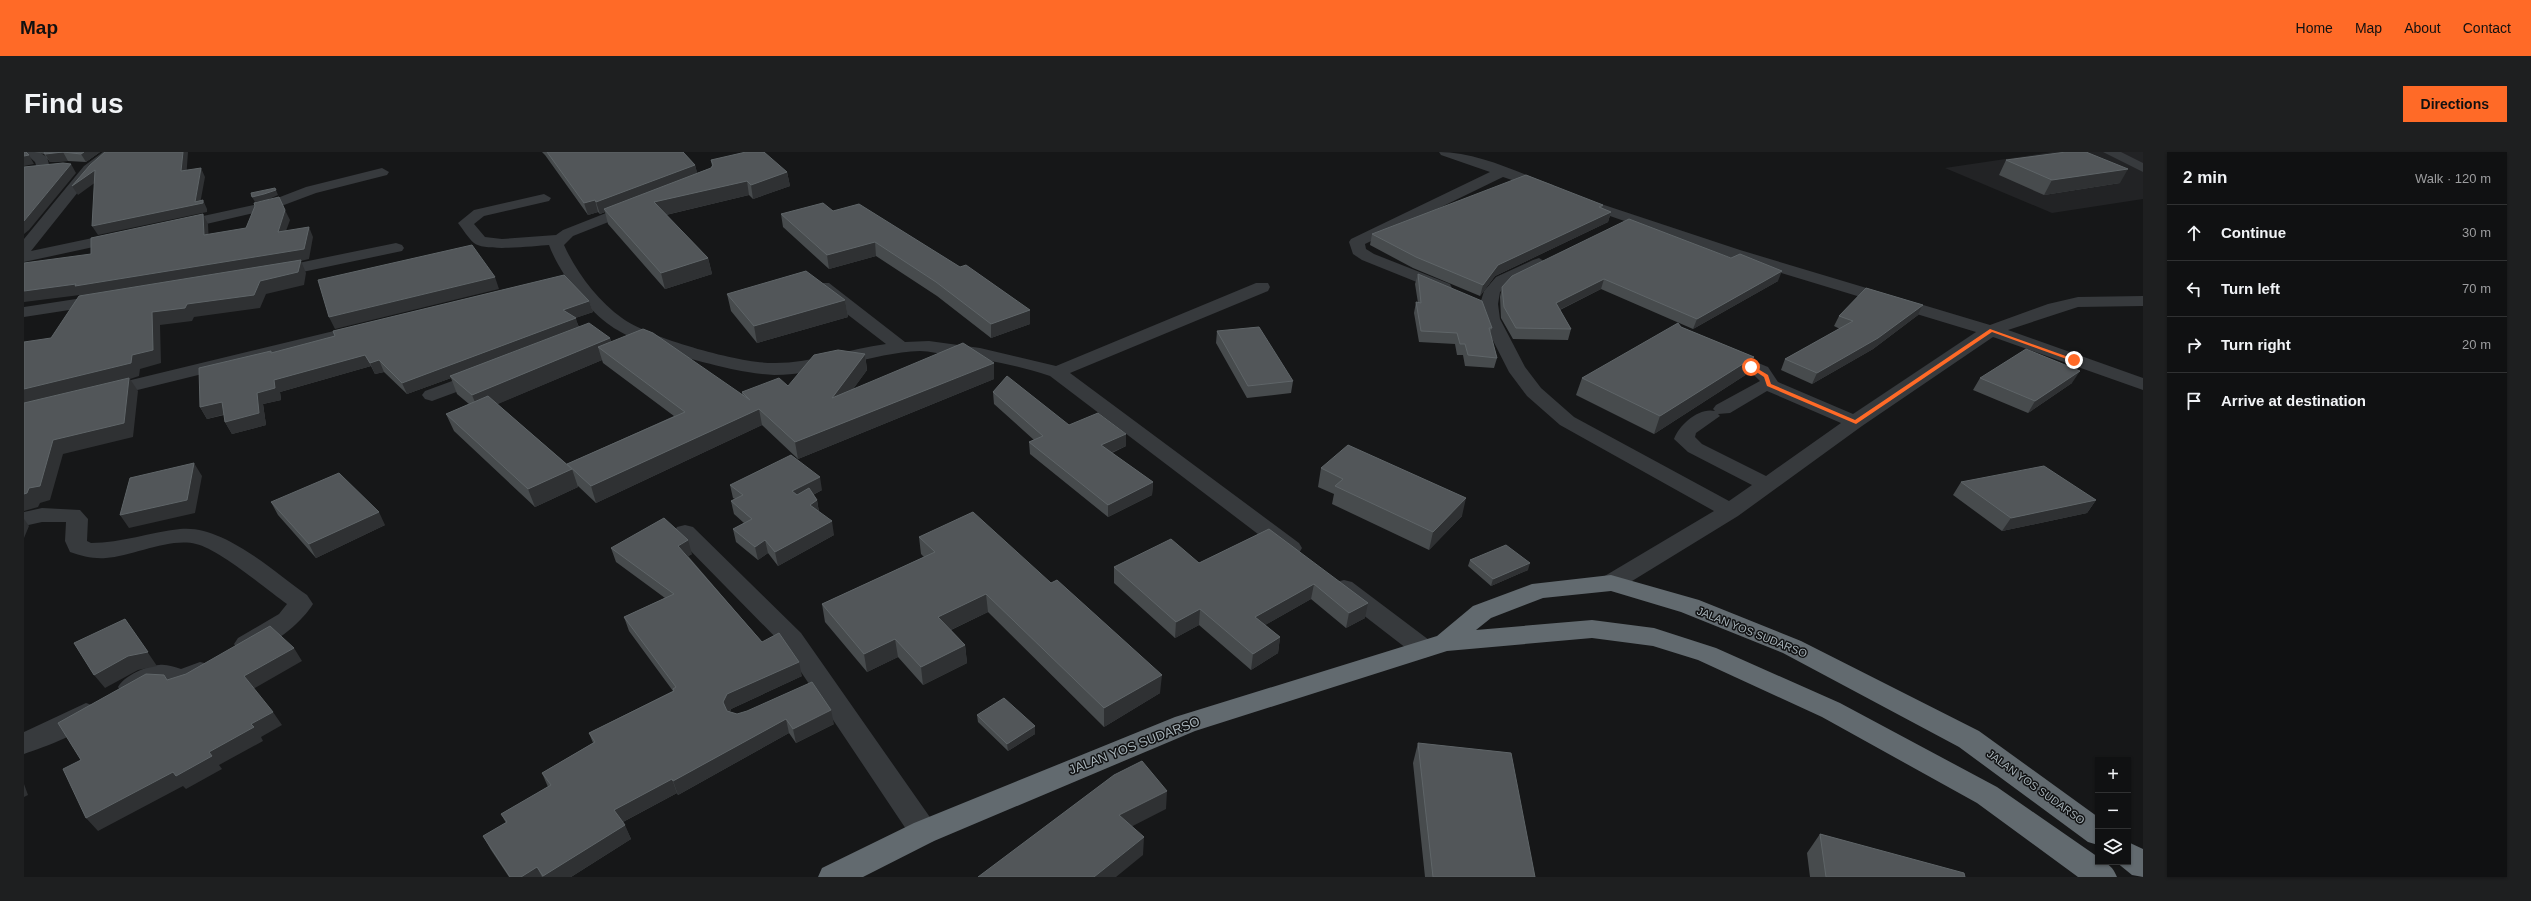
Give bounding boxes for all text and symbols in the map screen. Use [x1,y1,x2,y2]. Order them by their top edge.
text: Map [20,17,58,38]
text: Home [2296,20,2333,36]
text: Map [2355,20,2382,36]
text: About [2404,20,2441,36]
text: Contact [2463,20,2511,36]
button: Directions [2403,86,2507,122]
text: Find us [24,88,124,119]
text: 2 min [2183,168,2227,187]
text: Walk · 120 m [2415,171,2491,186]
icon: ahead [2183,222,2205,244]
text: Continue [2221,224,2286,241]
text: 30 m [2462,225,2491,240]
icon: left [2183,278,2205,300]
text: Turn left [2221,280,2280,297]
text: 70 m [2462,281,2491,296]
icon: right [2183,334,2205,356]
text: Turn right [2221,336,2291,353]
text: 20 m [2462,337,2491,352]
route end [2065,351,2083,369]
route start [1742,358,1760,376]
icon: arrive [2183,390,2205,412]
text: Arrive at destination [2221,392,2366,409]
street label: JALAN YOS SUDARSO [1695,604,1809,660]
street label: JALAN YOS SUDARSO [1067,714,1202,777]
street label: JALAN YOS SUDARSO [1985,748,2088,827]
map controls [2095,757,2131,865]
button: + [2095,757,2131,793]
button: − [2095,793,2131,829]
button: layers [2095,829,2131,865]

